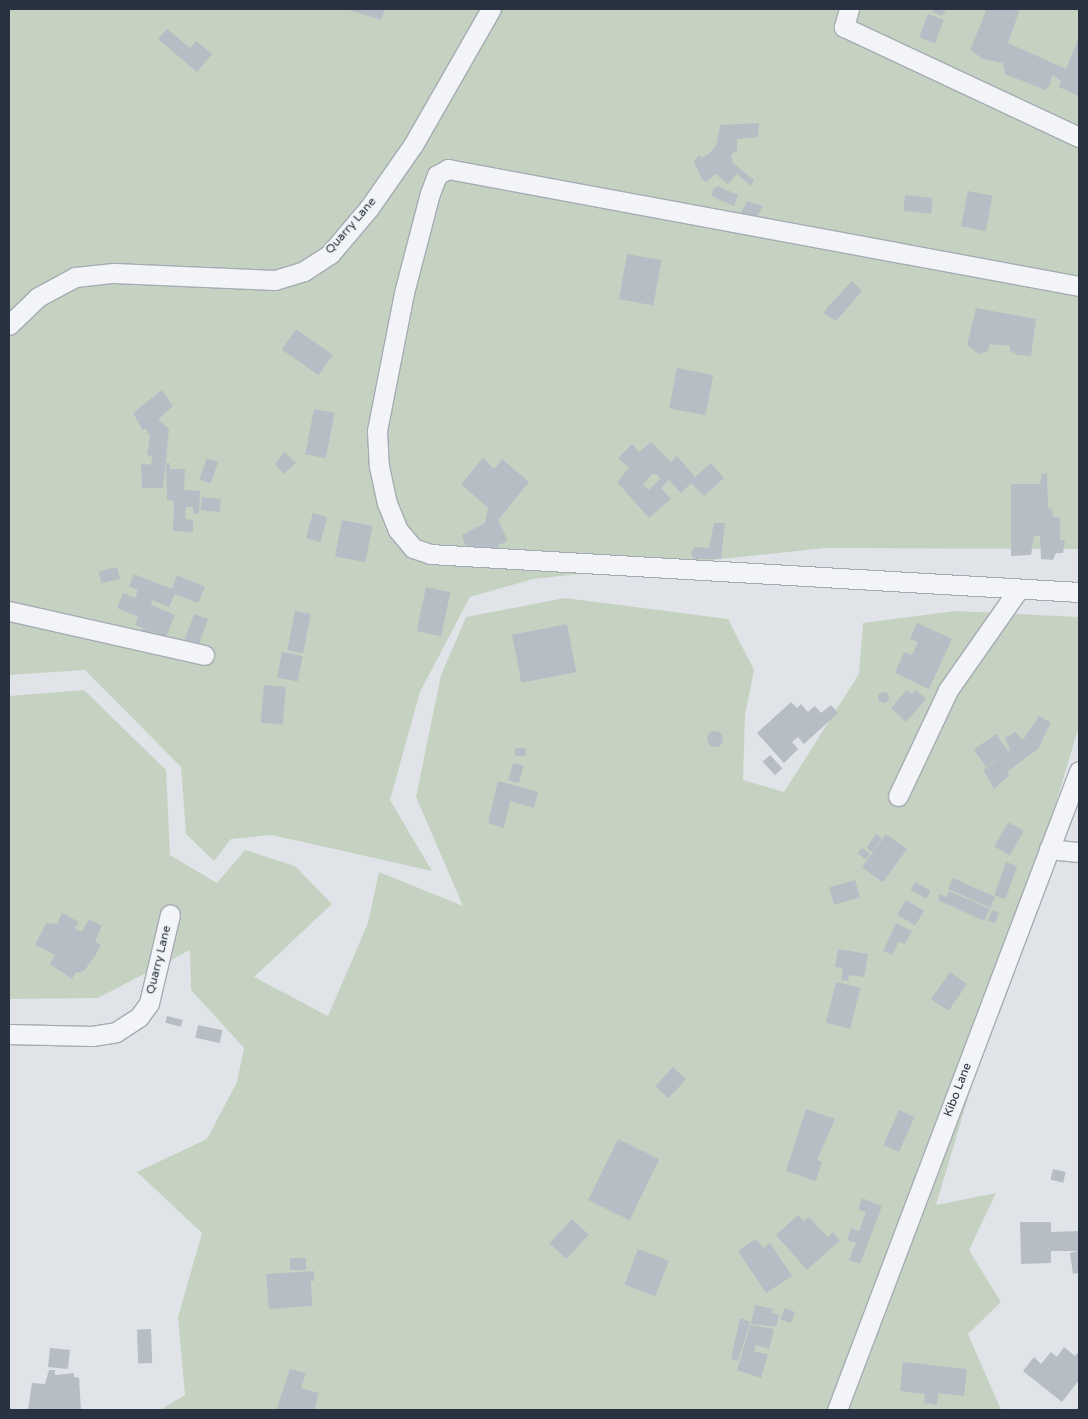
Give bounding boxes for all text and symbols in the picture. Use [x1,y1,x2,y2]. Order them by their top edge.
street label: Quarry Lane [323,195,379,257]
street label: Quarry Lane [144,924,174,996]
street label: Kibo Lane [941,1061,975,1119]

